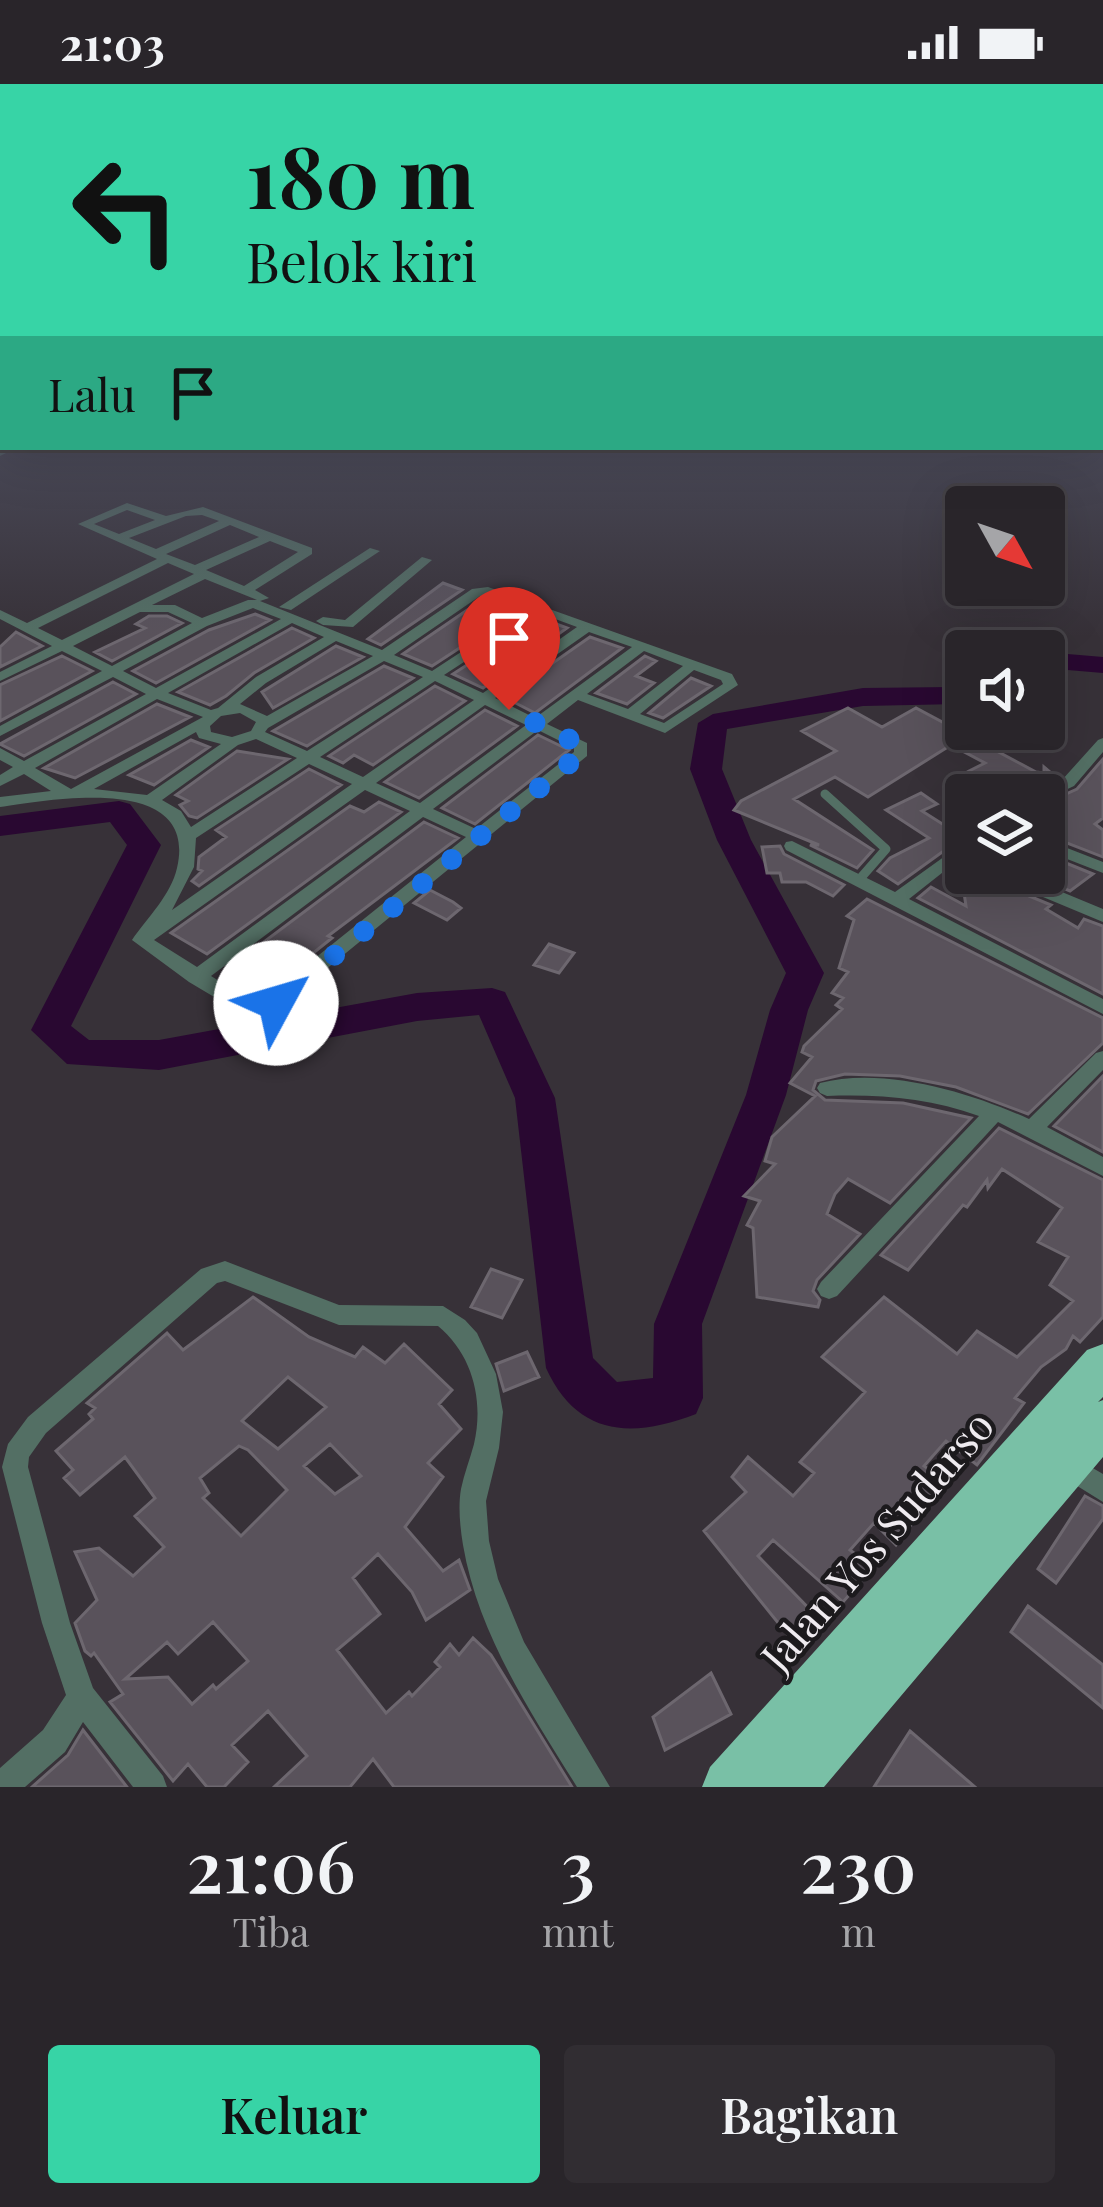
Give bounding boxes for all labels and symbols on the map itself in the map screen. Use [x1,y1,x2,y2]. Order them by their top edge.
north arrow [945,486,1065,606]
pin [458,587,560,710]
position arrow [213,940,339,1066]
street label: Jalan Yos Sudarso [747,1398,1005,1683]

